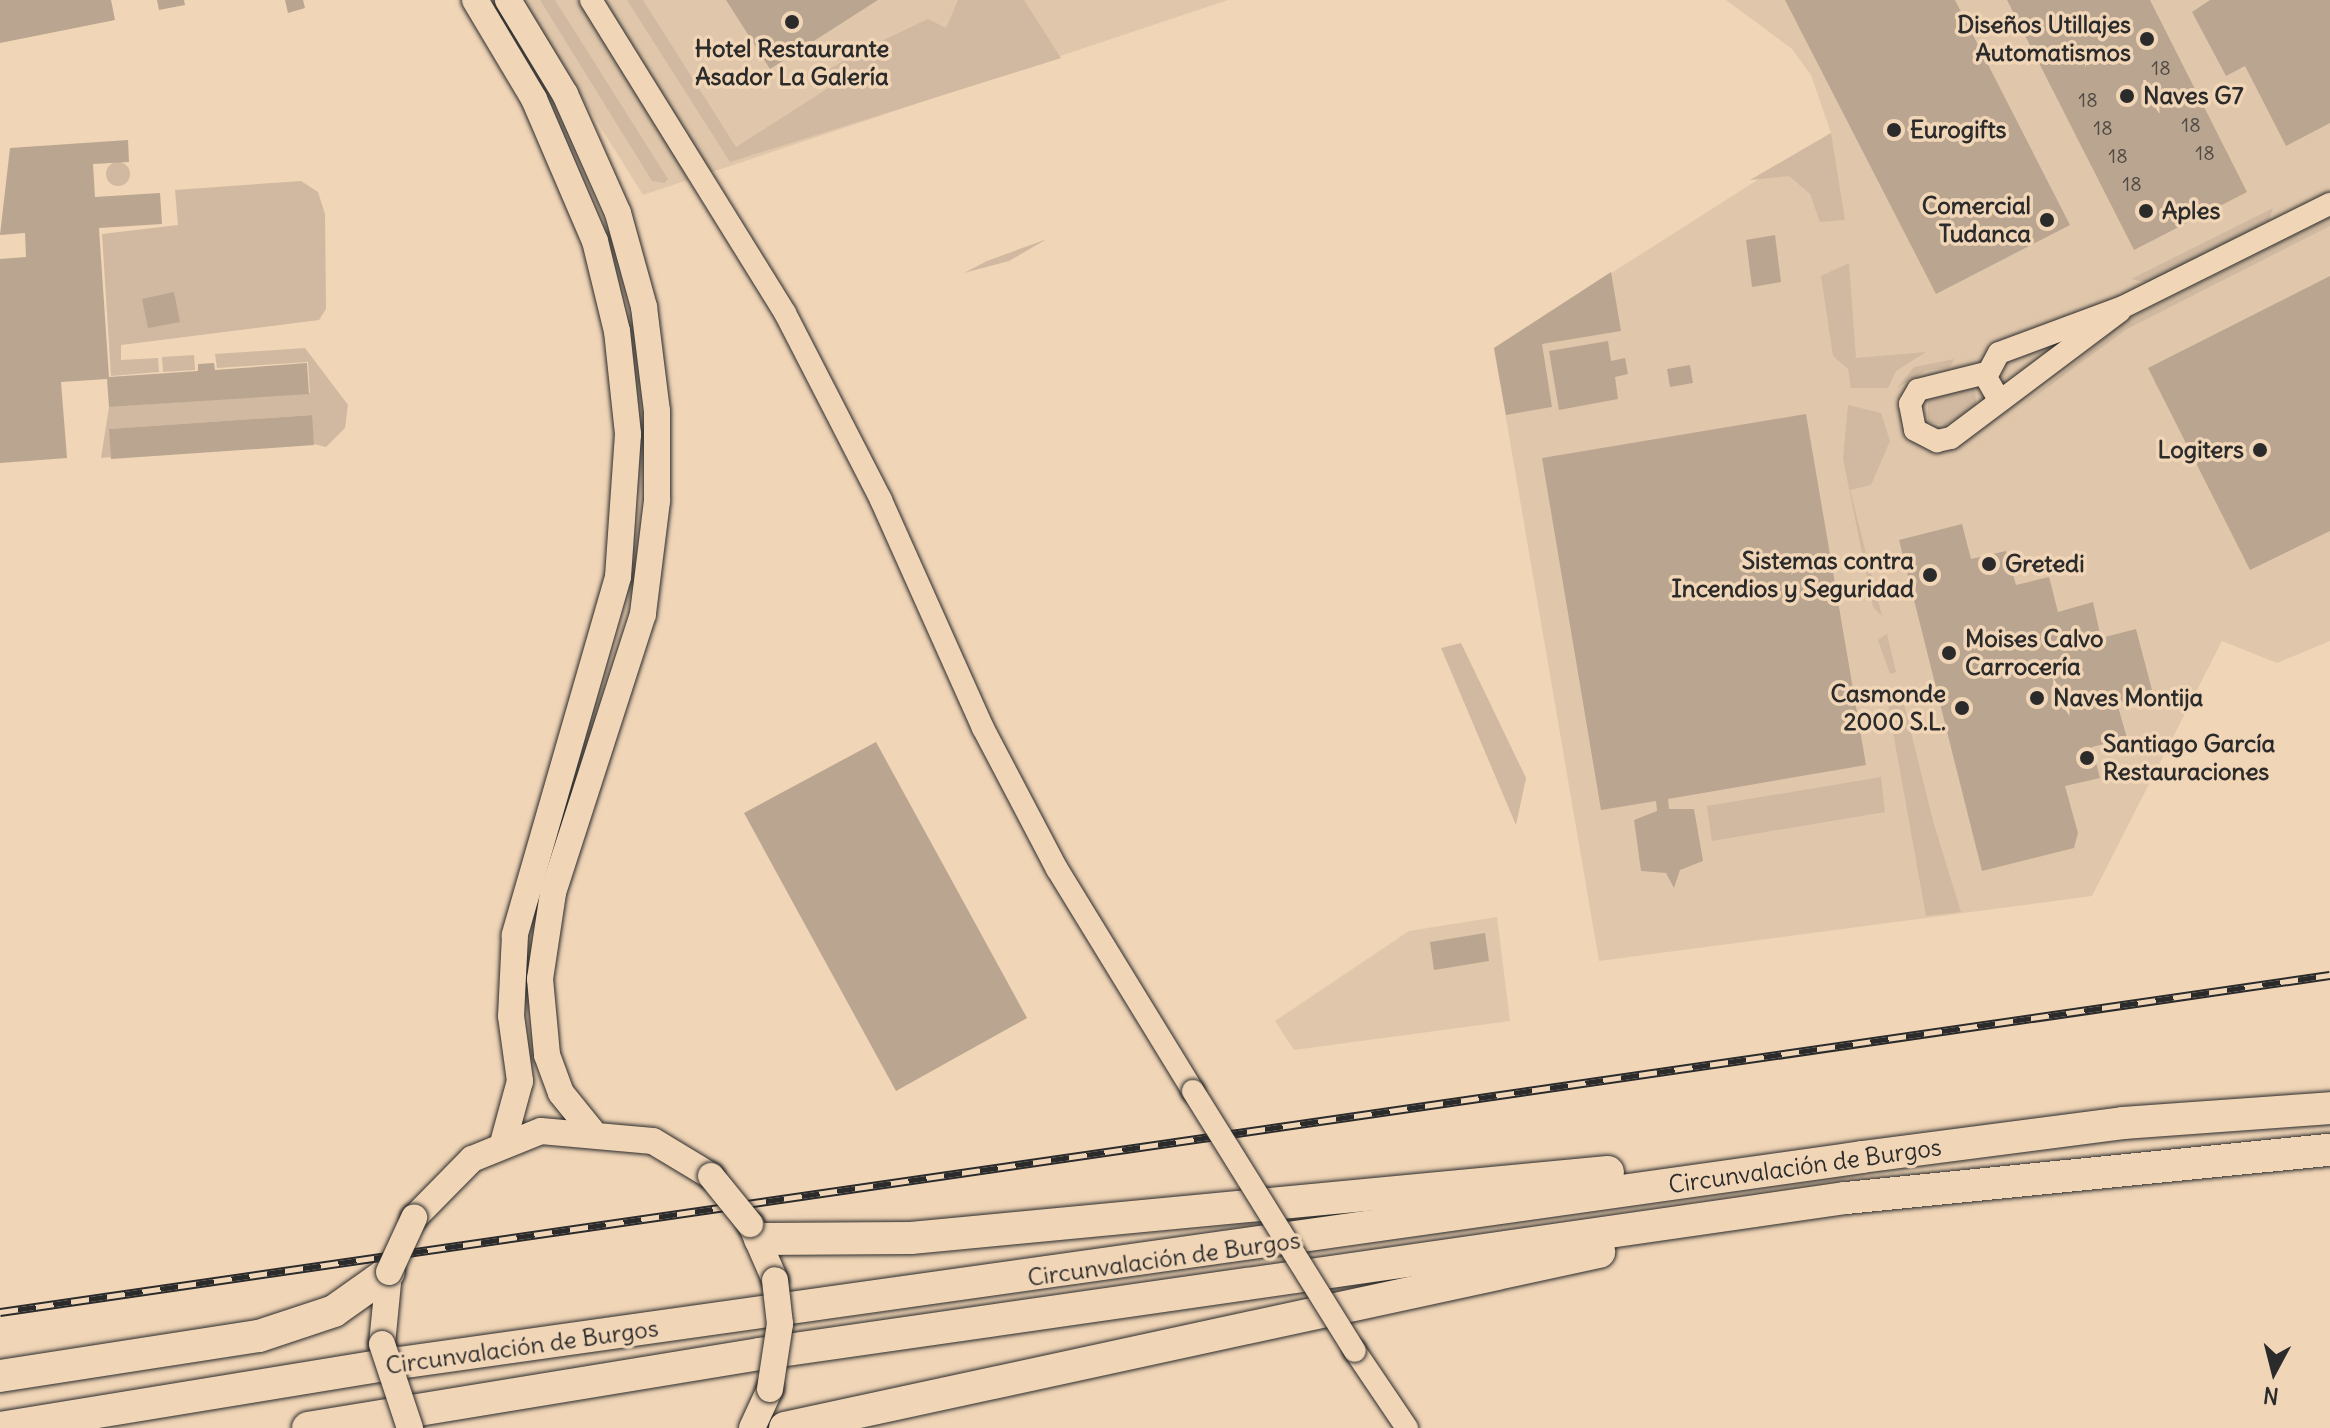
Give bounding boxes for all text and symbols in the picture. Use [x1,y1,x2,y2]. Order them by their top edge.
place label: Diseños Utillajes Automatismos [1957,11,2131,67]
marker: Hotel Restaurante Asador La Galería [783,13,801,31]
marker: Diseños Utillajes Automatismos [2138,30,2156,48]
place label: Hotel Restaurante Asador La Galería [695,35,889,91]
house number: 18 [2151,55,2171,79]
place label: Naves G7 [2143,82,2243,110]
house number: 18 [2078,87,2098,111]
marker: Naves G7 [2118,87,2136,105]
house number: 18 [2181,112,2201,136]
house number: 18 [2093,115,2113,139]
place label: Eurogifts [1910,116,2006,144]
marker: Eurogifts [1885,121,1903,139]
house number: 18 [2195,140,2215,164]
house number: 18 [2108,143,2128,167]
house number: 18 [2122,171,2142,195]
place label: Comercial Tudanca [1922,192,2031,248]
place label: Aples [2162,197,2220,225]
marker: Aples [2137,202,2155,220]
marker: Comercial Tudanca [2038,211,2056,229]
place label: Logiters [2158,436,2244,464]
marker: Logiters [2251,441,2269,459]
place label: Sistemas contra Incendios y Seguridad [1672,547,1914,603]
place label: Gretedi [2005,550,2085,578]
marker: Gretedi [1980,555,1998,573]
marker: Sistemas contra Incendios y Seguridad [1921,566,1939,584]
place label: Moises Calvo Carrocería [1965,625,2103,681]
marker: Moises Calvo Carrocería [1940,644,1958,662]
place label: Casmonde 2000 S.L. [1830,680,1946,736]
place label: Naves Montija [2053,684,2203,712]
marker: Naves Montija [2028,689,2046,707]
marker: Casmonde 2000 S.L. [1953,699,1971,717]
place label: Santiago García Restauraciones [2103,730,2275,786]
marker: Santiago García Restauraciones [2078,749,2096,767]
street label: Circunvalación de Burgos [1667,1133,1943,1199]
street label: Circunvalación de Burgos [1026,1226,1302,1292]
street label: Circunvalación de Burgos [384,1314,660,1380]
north arrow [2234,1332,2314,1412]
text: N [2262,1381,2280,1411]

